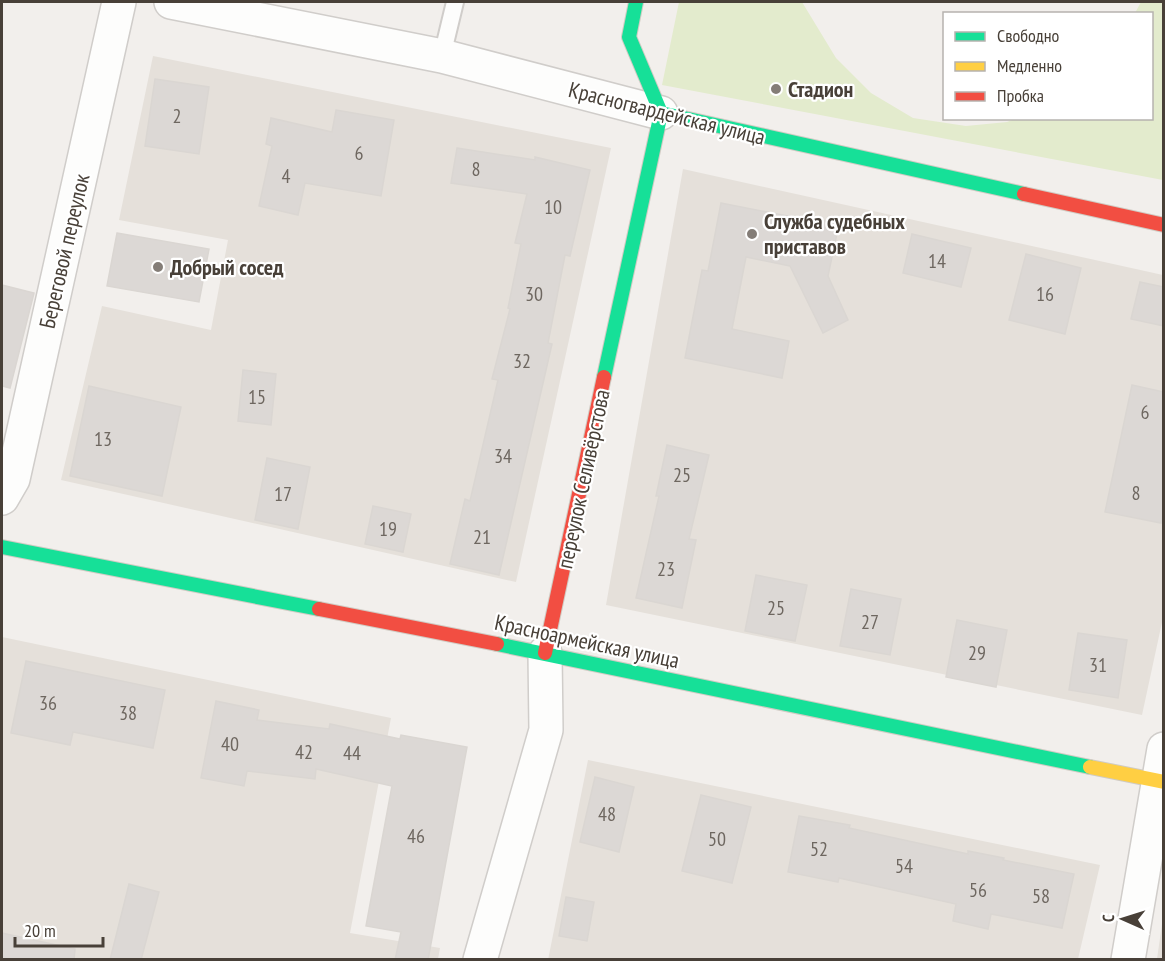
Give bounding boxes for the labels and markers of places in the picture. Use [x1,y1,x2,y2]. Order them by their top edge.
place label: Стадион [788,75,853,103]
marker: Стадион [769,82,783,96]
place label: Служба судебных приставов [764,207,905,260]
marker: Служба судебных приставов [745,227,759,241]
place label: Добрый сосед [170,253,284,281]
marker: Добрый сосед [151,260,165,274]

